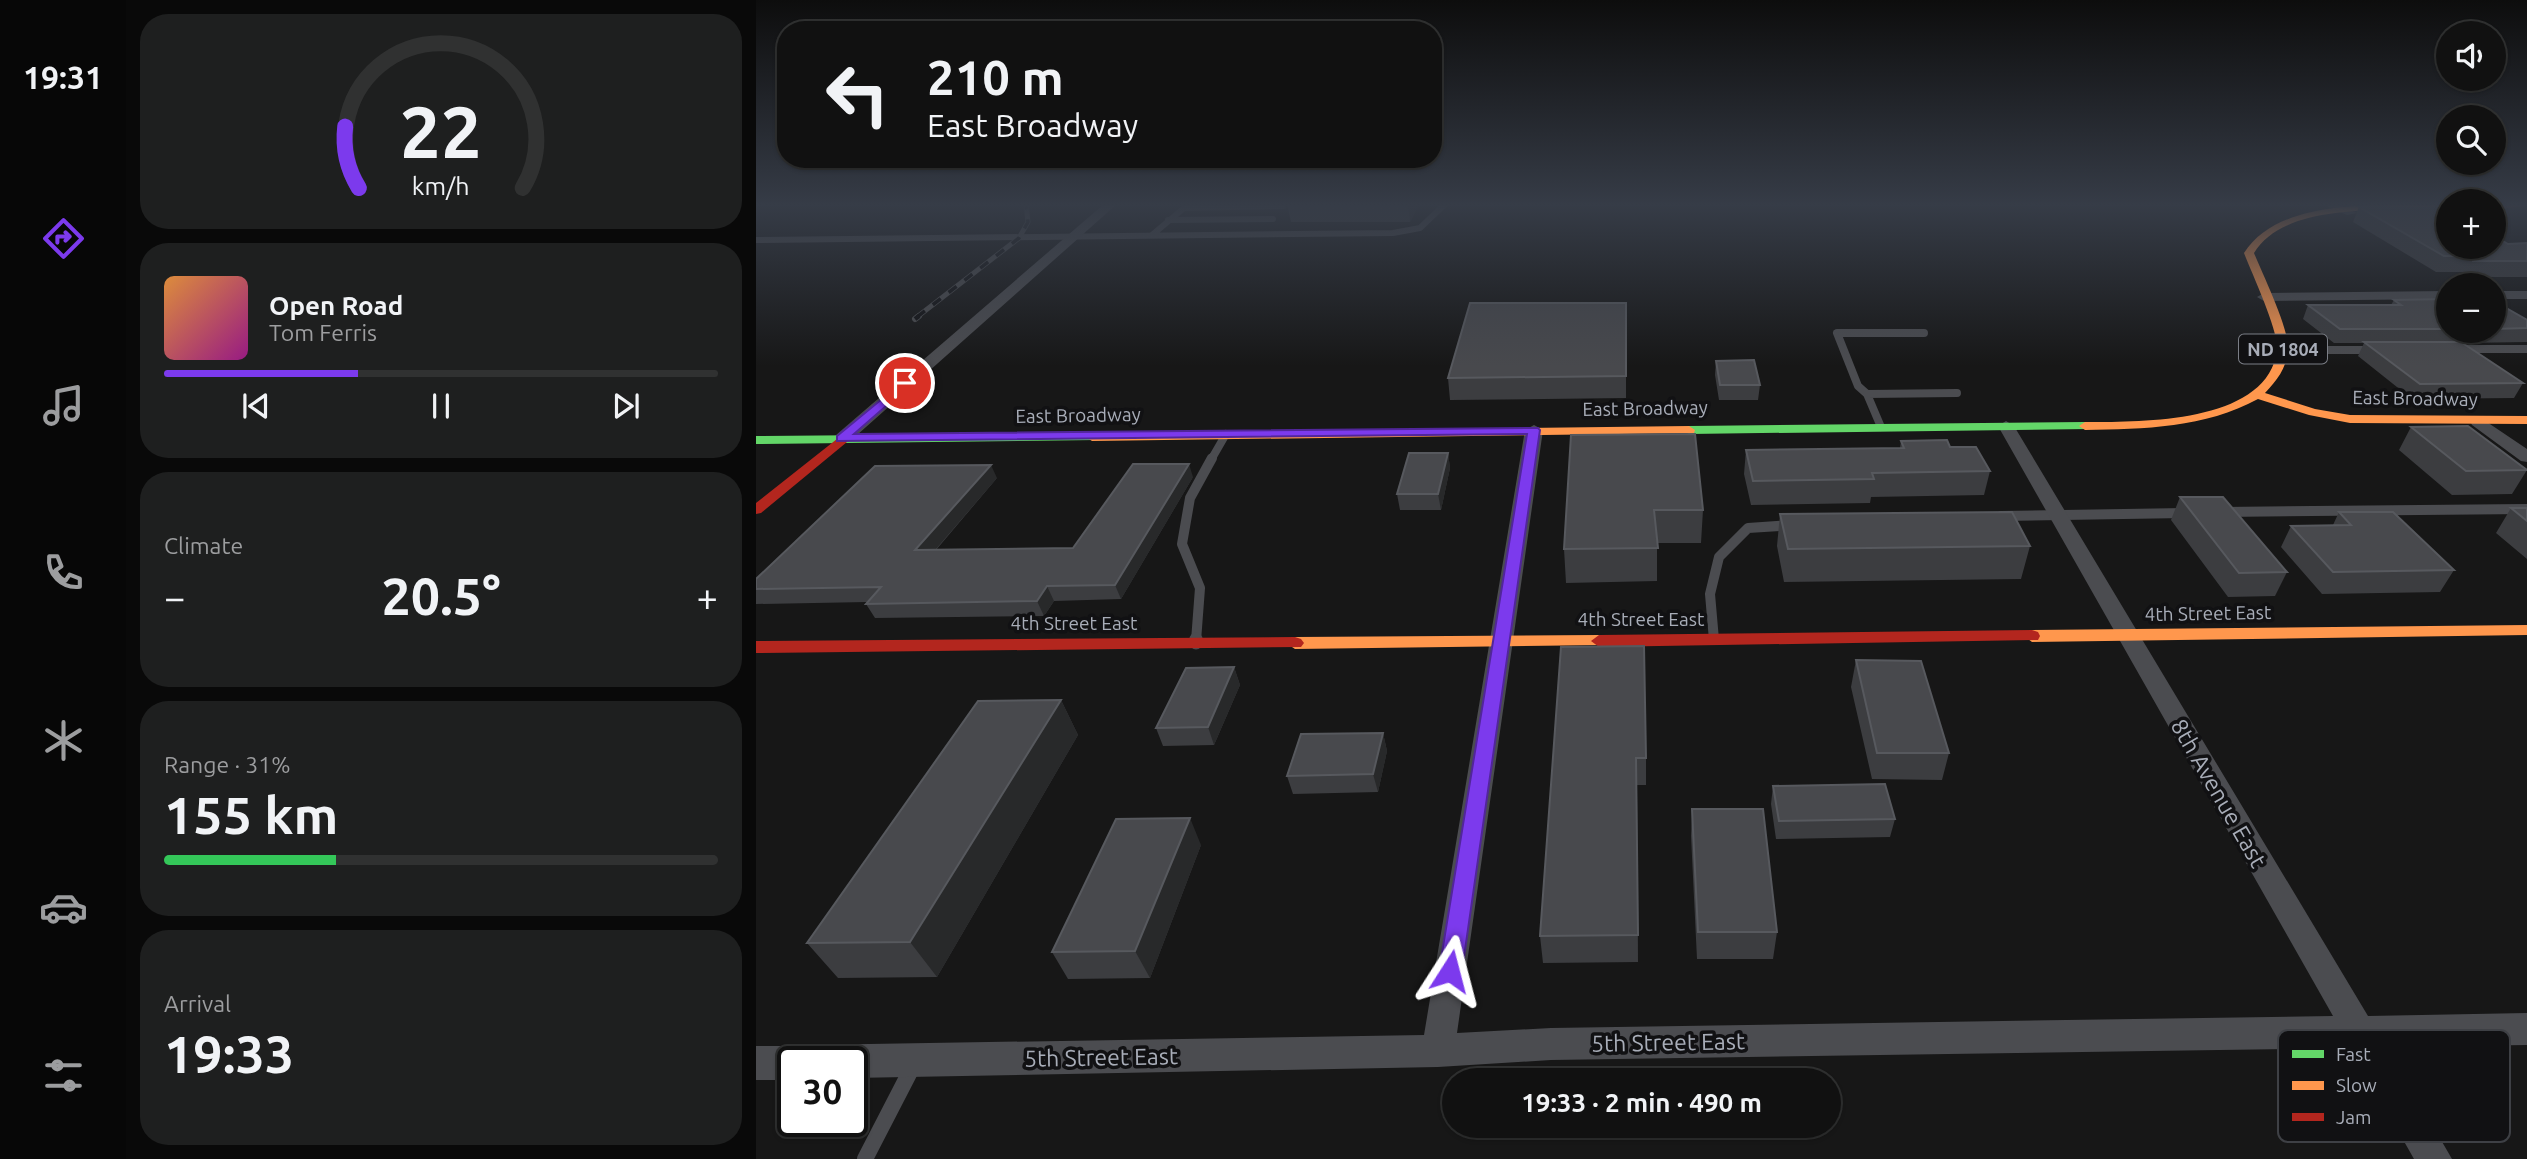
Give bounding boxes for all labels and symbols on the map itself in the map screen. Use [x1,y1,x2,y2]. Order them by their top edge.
road number: ND 1804 [2239,334,2327,363]
pin [875,353,935,413]
street label: East Broadway [2352,386,2478,410]
street label: East Broadway [1582,396,1708,420]
street label: East Broadway [1015,403,1141,427]
street label: 4th Street East [2144,601,2272,625]
street label: 4th Street East [1578,608,1705,630]
street label: 4th Street East [1011,612,1138,634]
street label: 8th Avenue East [2166,714,2272,872]
position arrow [1413,934,1487,1008]
street label: 5th Street East [1591,1028,1745,1056]
legend [2278,1030,2510,1142]
street label: 5th Street East [1024,1043,1178,1071]
text: Fast [2336,1043,2371,1065]
speed limit sign: 30 [777,1046,868,1137]
text: Slow [2336,1074,2377,1096]
text: Jam [2336,1106,2372,1128]

